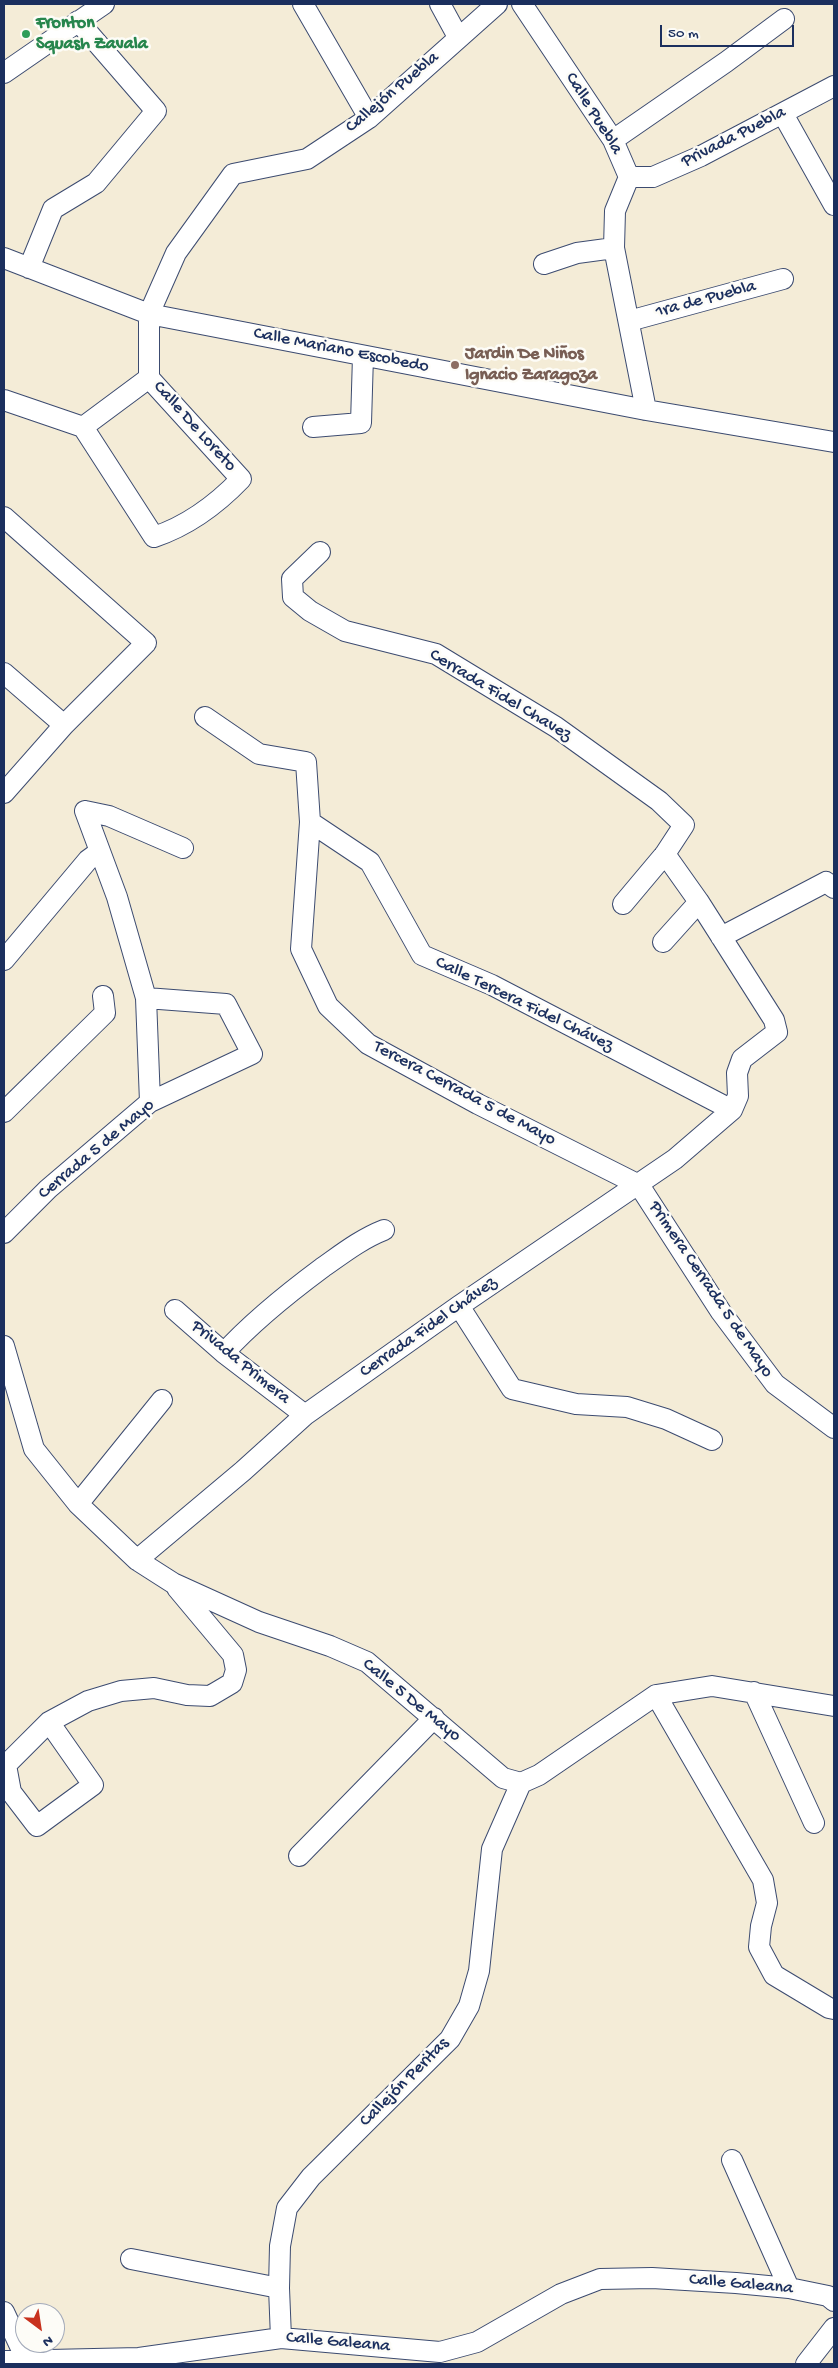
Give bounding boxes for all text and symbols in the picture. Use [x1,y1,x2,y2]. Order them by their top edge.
place label: Fronton Squash Zavala [36,13,148,56]
scale bar [663,15,797,47]
text: 50 m [668,25,699,43]
marker: Fronton Squash Zavala [20,28,32,40]
street label: Callejón Puebla [342,48,444,138]
street label: Calle Puebla [559,69,627,159]
street label: Privada Puebla [678,102,790,174]
street label: 1ra de Puebla [653,276,759,324]
street label: Calle Mariano Escobedo [252,323,430,379]
place label: Jardin De Niños Ignacio Zaragoza [465,344,597,386]
marker: Jardin De Niños Ignacio Zaragoza [449,359,461,371]
street label: Calle De Loreto [148,377,240,477]
street label: Cerrada Fidel Chavez [425,645,575,747]
street label: Calle Tercera Fidel Chávez [431,952,617,1058]
street label: Tercera Cerrada 5 de Mayo [369,1037,559,1151]
street label: Cerrada 5 de Mayo [34,1095,160,1205]
street label: Primera Cerrada 5 de Mayo [643,1198,777,1382]
street label: Cerrada Fidel Chávez [356,1273,502,1383]
street label: Privada Primera [186,1316,294,1410]
street label: Calle 5 De Mayo [357,1655,465,1747]
street label: Callejón Peritas [356,2034,454,2132]
street label: Calle Galeana [688,2270,794,2300]
north arrow [15,2303,65,2353]
street label: Calle Galeana [285,2328,391,2358]
text: N [39,2331,56,2350]

